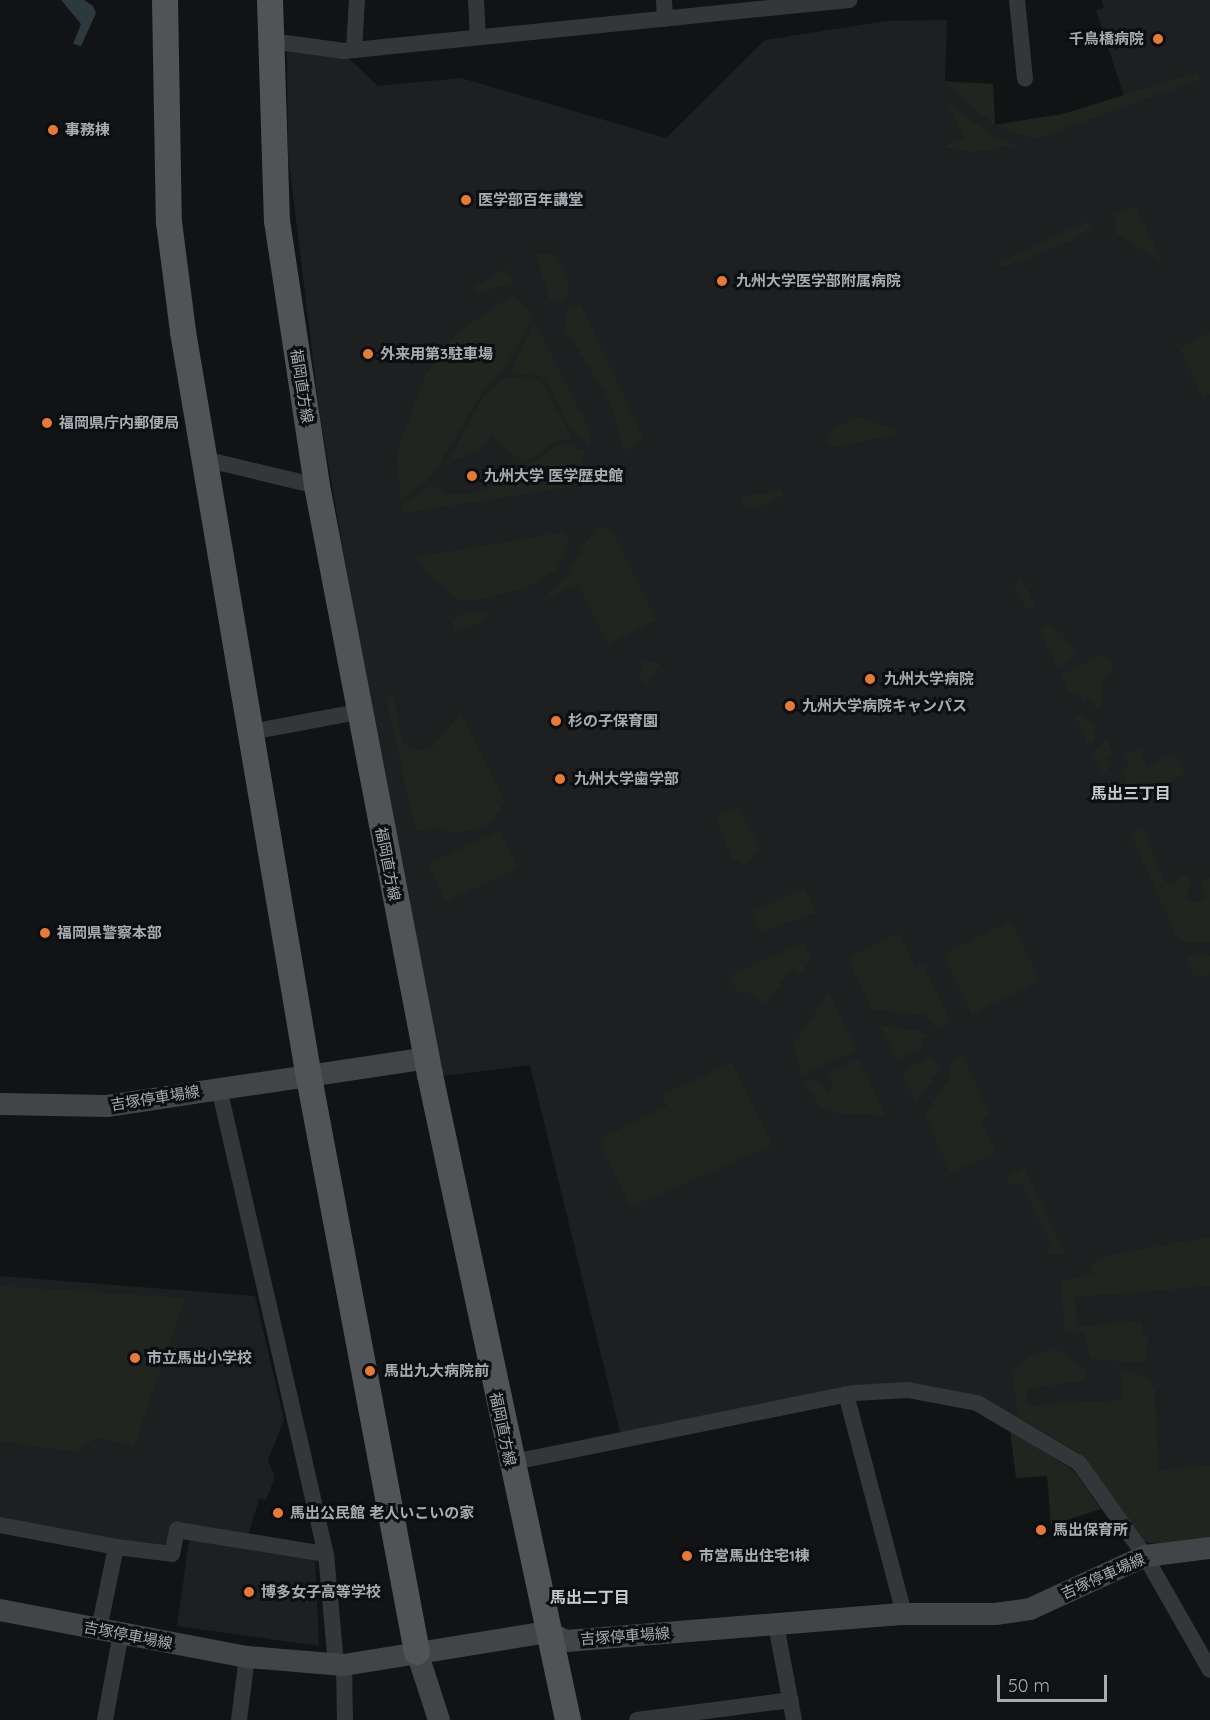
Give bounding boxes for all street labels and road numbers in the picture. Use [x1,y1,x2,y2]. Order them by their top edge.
street label: 福岡直方線 [287,348,317,424]
street label: 福岡直方線 [372,825,404,903]
street label: 吉塚停車場線 [109,1082,201,1114]
street label: 福岡直方線 [486,1390,520,1468]
street label: 吉塚停車場線 [1058,1549,1148,1603]
street label: 吉塚停車場線 [82,1618,174,1652]
street label: 吉塚停車場線 [579,1624,671,1648]

